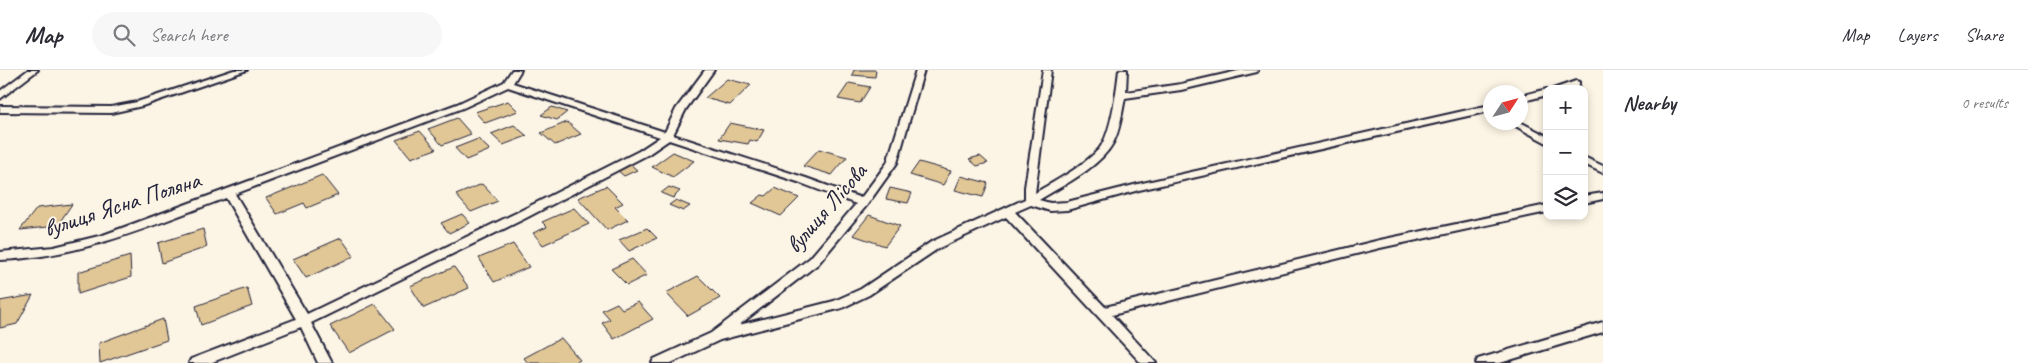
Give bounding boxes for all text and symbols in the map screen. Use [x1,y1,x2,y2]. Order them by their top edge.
search box [92,12,442,57]
text: Map [25,20,62,50]
icon: search [110,21,138,49]
text: Search here [150,23,228,47]
text: Map [1842,24,1870,46]
text: Layers [1898,24,1937,46]
text: Share [1965,24,2003,46]
north arrow [1483,85,1528,130]
map controls [1543,85,1588,220]
button: + [1543,85,1588,130]
text: Nearby [1623,90,1676,116]
text: 0 results [1961,93,2008,113]
button: − [1543,130,1588,175]
street label: вулиця Лісова [779,156,874,259]
street label: вулиця Ясна Поляна [40,164,206,243]
button: layers [1543,175,1588,220]

